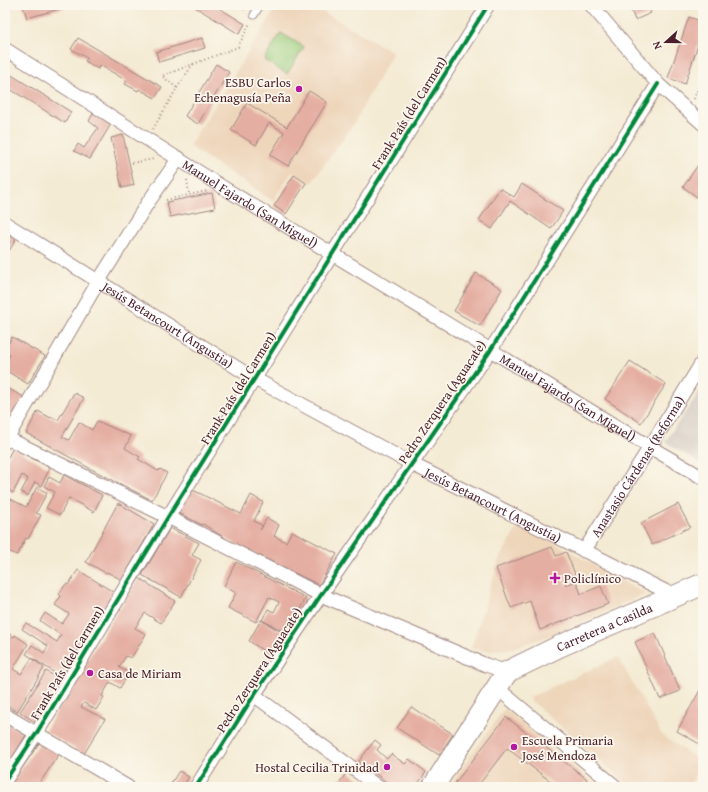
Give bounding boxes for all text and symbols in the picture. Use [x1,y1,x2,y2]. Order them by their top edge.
north arrow [646,22,686,62]
text: N [648,39,665,52]
street label: Frank País (del Carmen) [367,53,451,173]
place label: ESBU Carlos Echenagusía Peña [194,73,292,107]
marker: ESBU Carlos Echenagusía Peña [294,84,304,94]
street label: Manuel Fajardo (San Miguel) [179,155,322,253]
street label: Jesús Betancourt (Angustia) [97,276,237,373]
street label: Frank País (del Carmen) [196,328,280,448]
street label: Pedro Zerquera (Aguacate) [393,336,491,468]
street label: Manuel Fajardo (San Miguel) [496,349,640,446]
street label: Anastasio Cárdenas (Reforma) [586,392,689,541]
street label: Jesús Betancourt (Angustia) [420,461,565,547]
place label: Policlínico [564,569,622,588]
marker: Policlínico [549,572,561,584]
street label: Carretera a Casilda [553,597,656,656]
street label: Frank País (del Carmen) [25,602,109,724]
street label: Pedro Zerquera (Aguacate) [211,604,307,736]
place label: Casa de Miriam [98,664,182,683]
marker: Casa de Miriam [85,668,95,678]
place label: Escuela Primaria José Mendoza [520,731,614,765]
marker: Escuela Primaria José Mendoza [509,742,519,752]
place label: Hostal Cecilia Trinidad [255,758,379,777]
marker: Hostal Cecilia Trinidad [382,762,392,772]

